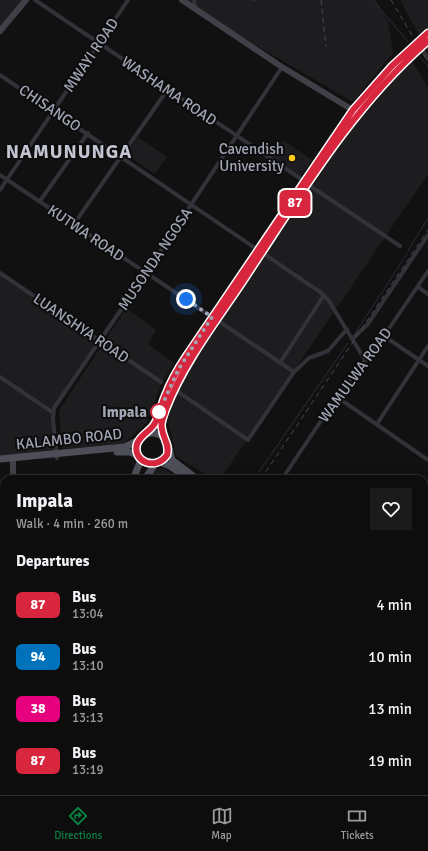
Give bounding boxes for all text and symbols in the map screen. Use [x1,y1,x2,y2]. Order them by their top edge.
street label: MWAYI ROAD [60,15,122,95]
street label: WASHAMA ROAD [118,52,220,130]
street label: CHISANGO [16,81,84,135]
district label: NAMUNUNGA [6,140,132,164]
place label: Cavendish University [219,140,284,175]
marker: Cavendish University [287,153,297,163]
line badge: 87 [277,190,313,216]
text: 87 [287,194,303,211]
street label: KUTWA ROAD [44,201,128,265]
street label: MUSONDA NGOSA [114,204,196,314]
street label: LUANSHYA ROAD [30,289,132,367]
your location [176,289,196,309]
street label: WAMULWA ROAD [315,324,395,426]
place label: Impala [102,403,147,421]
marker: Impala [150,403,168,421]
street label: KALAMBO ROAD [15,424,123,454]
button: heart [370,488,412,530]
text: Impala [16,489,73,513]
text: Walk · 4 min · 260 m [16,516,128,532]
text: Departures [16,552,89,570]
text: Bus [72,588,96,606]
text: 87 [30,596,46,613]
text: 4 min [376,596,412,614]
text: 13:04 [72,606,104,622]
text: Bus [72,640,96,658]
text: 94 [30,648,46,665]
text: 10 min [368,648,412,666]
text: 13:10 [72,658,104,674]
text: Bus [72,692,96,710]
text: 38 [30,700,46,717]
text: 13 min [368,700,412,718]
text: 13:13 [72,710,104,726]
text: Bus [72,744,96,762]
text: 87 [30,752,46,769]
text: 19 min [368,752,412,770]
text: 13:19 [72,762,104,778]
tab: Directions [54,805,102,842]
tab: Map [211,805,233,842]
tab: Tickets [341,805,374,842]

